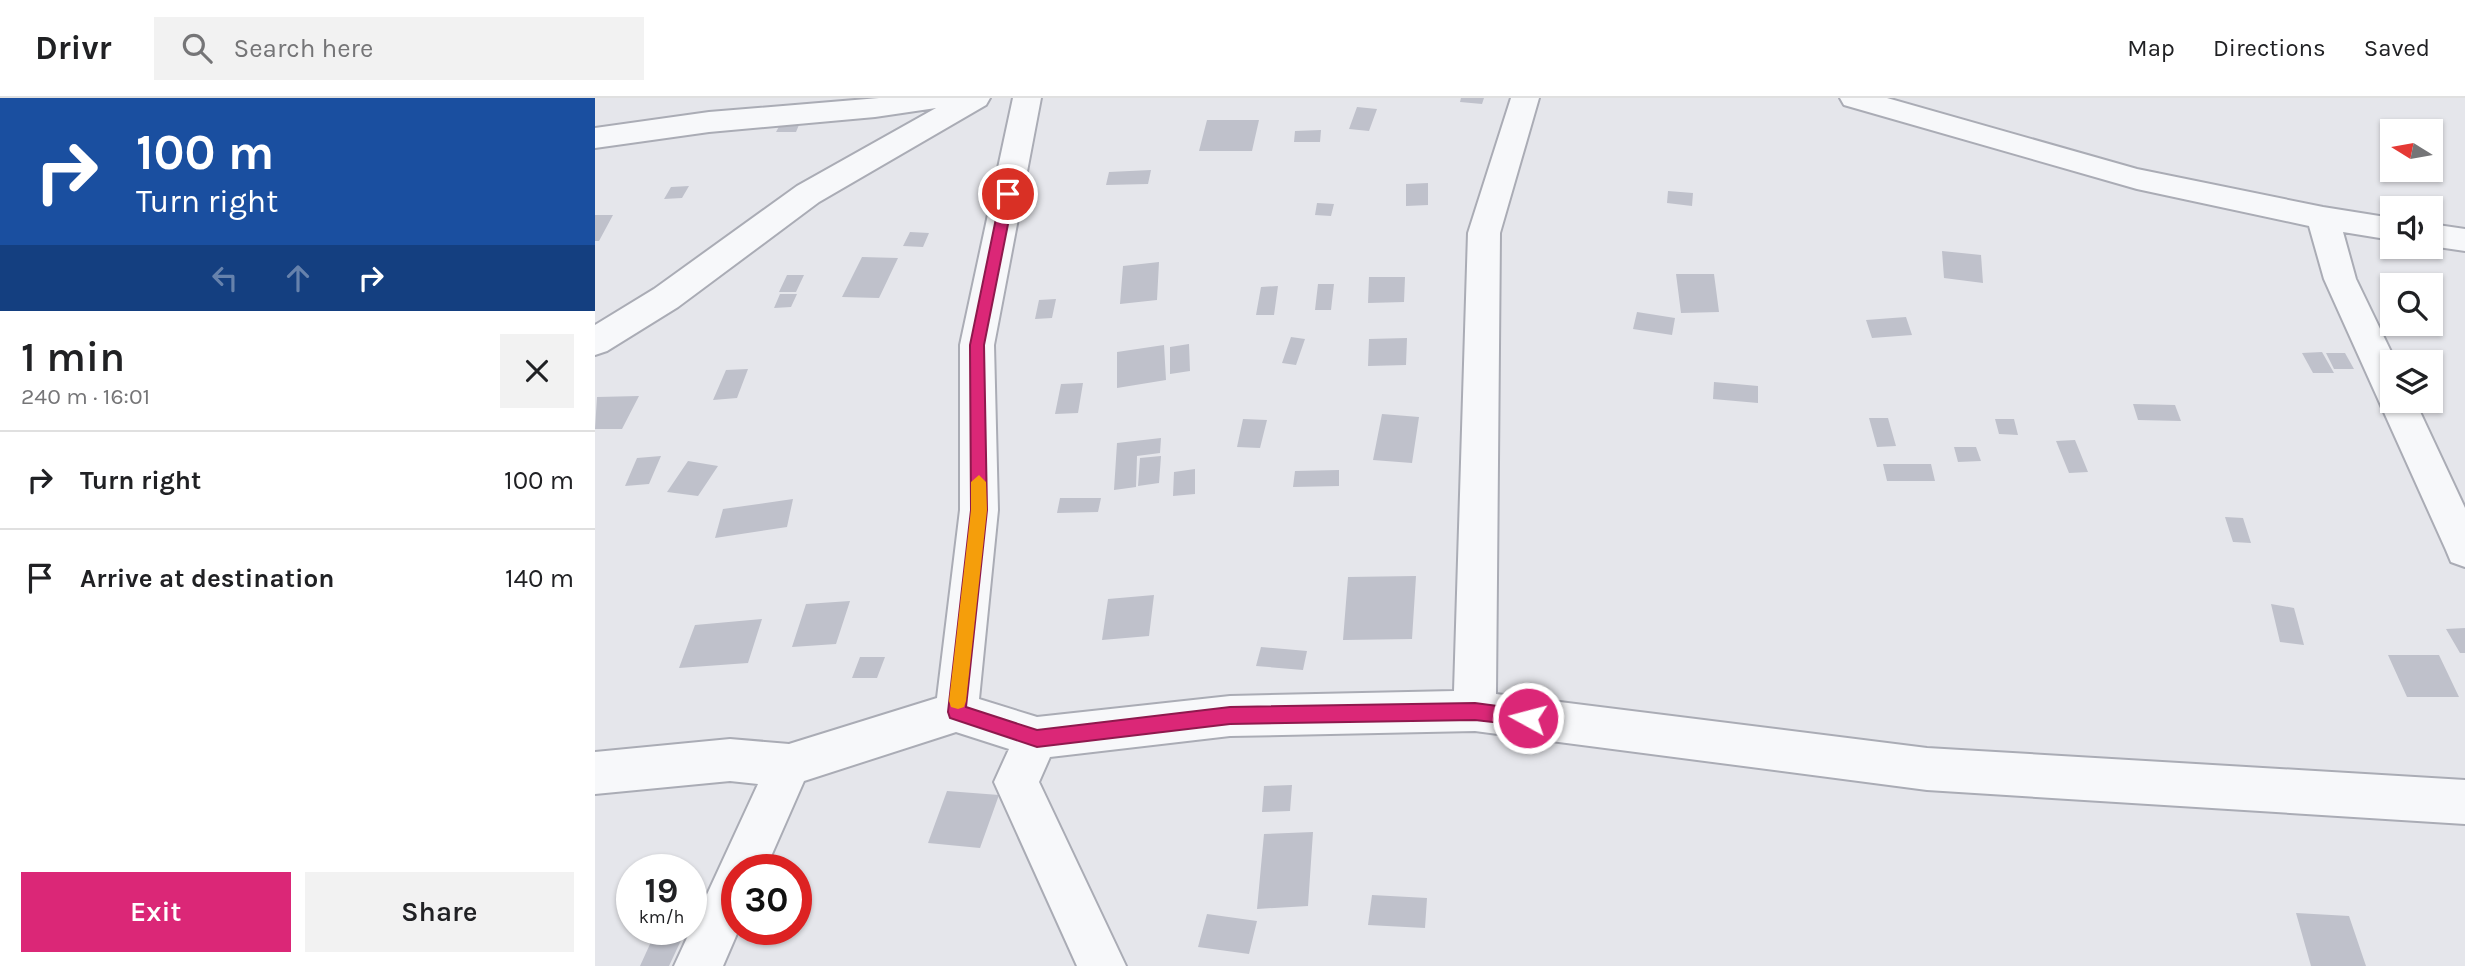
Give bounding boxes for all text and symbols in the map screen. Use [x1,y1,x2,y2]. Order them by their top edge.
search box [154,17,644,80]
text: Drivr [35,29,112,67]
icon: search [178,29,216,67]
text: Search here [234,33,373,64]
text: Map [2127,34,2175,62]
text: Directions [2213,34,2326,62]
text: Saved [2364,34,2430,62]
north arrow [2380,119,2443,182]
map controls [2380,119,2443,413]
text: 100 m [136,124,274,181]
icon: right [21,126,112,217]
pin [978,164,1038,224]
icon: arrive [989,175,1027,213]
text: Turn right [136,183,278,220]
button: sound [2380,196,2443,259]
icon: left [206,259,244,297]
icon: ahead [279,259,317,297]
icon: right [352,259,390,297]
button: search [2380,273,2443,336]
text: 1 min [21,332,125,382]
button: close [500,334,574,408]
button: layers [2380,350,2443,413]
text: 240 m · 16:01 [21,383,150,410]
icon: right [21,461,59,499]
text: Turn right [80,465,201,496]
text: 100 m [504,465,574,496]
icon: arrive [21,559,59,597]
text: Arrive at destination [80,563,334,594]
text: 140 m [505,563,574,594]
position arrow [1491,681,1565,755]
speed limit sign: 30 [721,854,812,945]
text: 19 [645,870,678,911]
button: Exit [21,872,291,952]
button: Share [305,872,574,952]
text: km/h [639,906,684,928]

